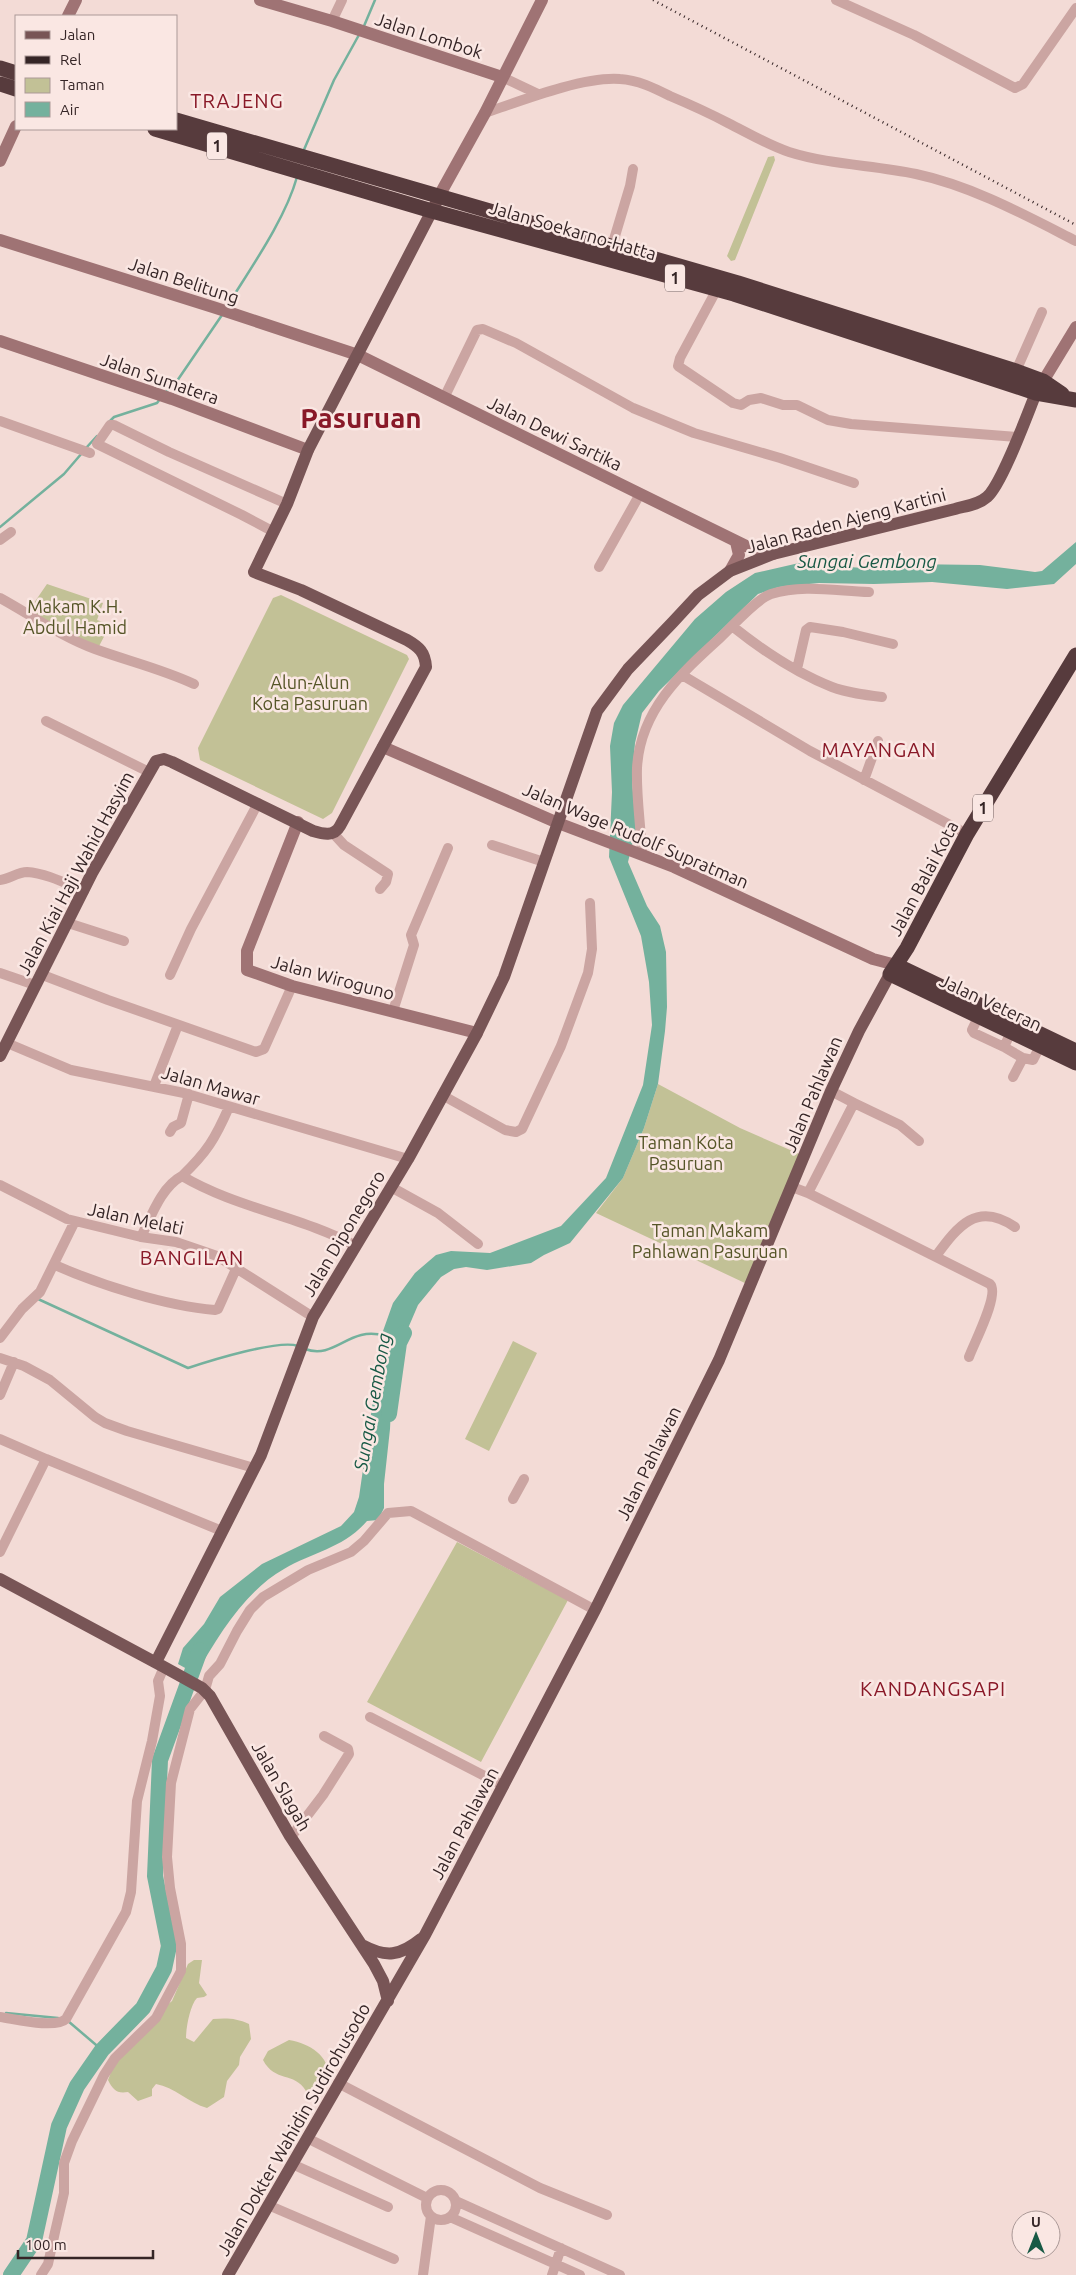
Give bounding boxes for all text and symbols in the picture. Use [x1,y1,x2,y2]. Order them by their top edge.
street label: Jalan Lombok [373,8,485,62]
legend [15,15,178,130]
text: Jalan [60,26,95,43]
text: Rel [60,51,82,68]
text: Taman [60,76,105,93]
district label: TRAJENG [190,89,284,112]
text: Air [60,101,79,118]
road number: 1 [207,132,227,160]
street label: Jalan Soekarno-Hatta [487,197,659,263]
street label: Jalan Belitung [126,253,242,307]
road number: 1 [665,264,685,292]
street label: Jalan Sumatera [98,348,222,408]
street label: Jalan Dewi Sartika [485,392,625,474]
district label: Pasuruan [300,402,422,433]
street label: Jalan Raden Ajeng Kartini [744,484,948,556]
water label: Sungai Gembong [796,550,937,572]
park label: Makam K.H. Abdul Hamid [23,596,127,637]
park label: Alun-Alun Kota Pasuruan [252,672,368,713]
district label: MAYANGAN [822,738,936,761]
street label: Jalan Kiai Haji Wahid Hasyim [13,768,137,978]
street label: Jalan Wage Rudolf Supratman [520,778,752,892]
road number: 1 [973,794,993,821]
street label: Jalan Balai Kota [884,817,962,939]
street label: Jalan Wiroguno [269,951,397,1003]
street label: Jalan Veteran [937,970,1045,1034]
street label: Jalan Pahlawan [779,1033,845,1155]
street label: Jalan Mawar [159,1061,263,1109]
park label: Taman Kota Pasuruan [638,1132,734,1173]
street label: Jalan Diponegoro [298,1167,388,1299]
street label: Jalan Melati [86,1198,186,1238]
park label: Taman Makam Pahlawan Pasuruan [632,1220,788,1261]
district label: BANGILAN [140,1246,244,1269]
water label: Sungai Gembong [349,1331,395,1474]
street label: Jalan Pahlawan [612,1403,684,1523]
district label: KANDANGSAPI [860,1677,1006,1700]
street label: Jalan Slagah [248,1738,316,1834]
street label: Jalan Pahlawan [426,1764,502,1882]
street label: Jalan Dokter Wahidin Sudirohusodo [212,1999,374,2259]
north arrow [1011,2210,1061,2260]
text: U [1031,2214,1041,2230]
scale bar [18,2228,152,2260]
text: 100 m [25,2236,67,2253]

